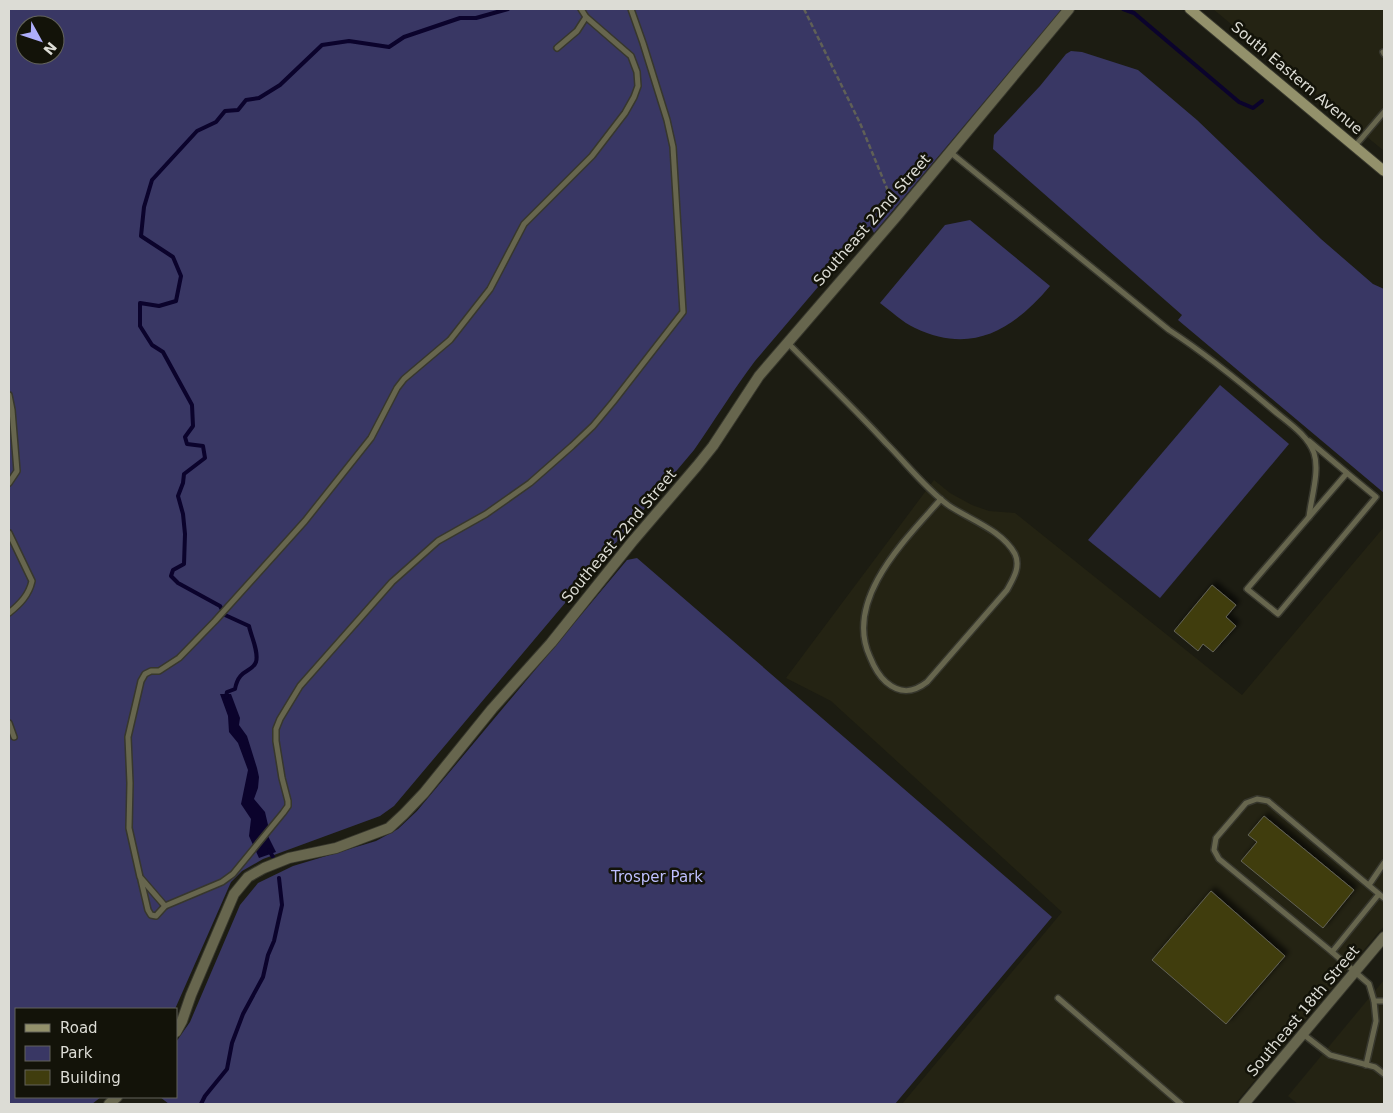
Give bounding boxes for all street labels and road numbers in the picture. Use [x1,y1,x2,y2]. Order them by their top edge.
street label: South Eastern Avenue [1228,18,1366,138]
street label: Southeast 22nd Street [810,150,934,290]
street label: Southeast 22nd Street [558,465,680,606]
street label: Southeast 18th Street [1243,942,1363,1080]

